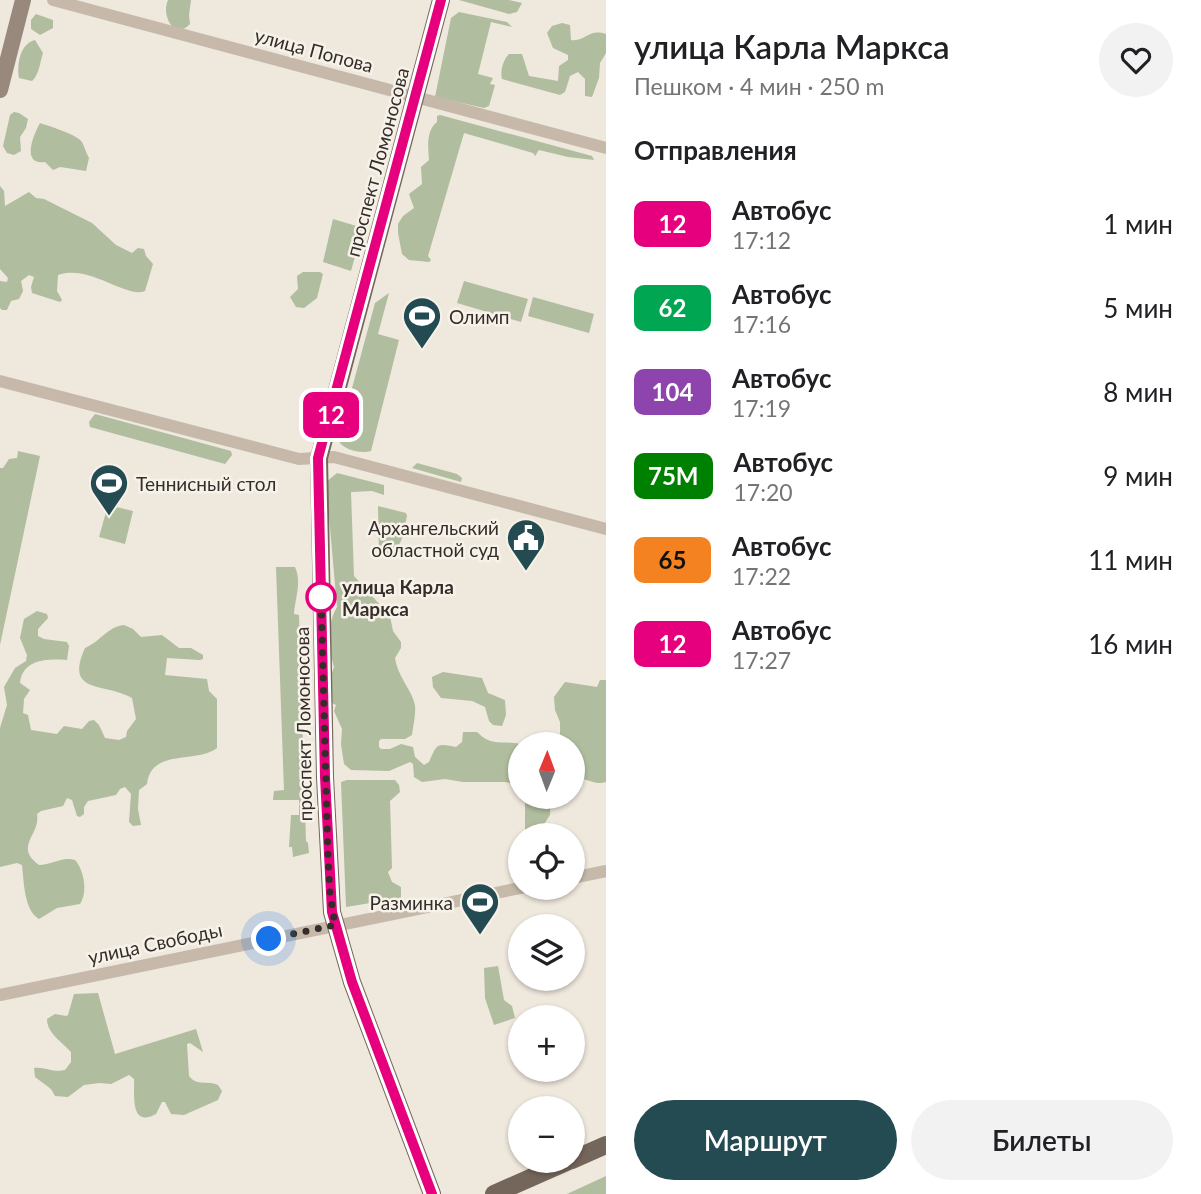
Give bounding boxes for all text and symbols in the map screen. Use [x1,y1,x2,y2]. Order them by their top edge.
street label: улица Попова [252,23,376,77]
button: heart [1099,23,1173,97]
text: улица Карла Маркса [634,26,950,66]
street label: проспект Ломоносова [341,65,413,259]
text: Пешком · 4 мин · 250 m [634,72,884,100]
text: Отправления [634,134,797,166]
text: Автобус [732,194,831,226]
text: 1 мин [1103,208,1173,240]
text: 12 [659,209,686,238]
text: 17:12 [732,226,791,254]
text: Автобус [732,278,831,310]
text: 5 мин [1103,292,1173,324]
text: 62 [659,293,686,322]
sports icon: Олимп [401,295,443,350]
place label: Олимп [449,305,510,328]
text: 17:16 [732,310,791,338]
text: Автобус [732,362,831,394]
text: 8 мин [1103,376,1173,408]
text: 104 [652,377,693,406]
line badge: 12 [300,392,362,438]
text: 17:19 [732,394,791,422]
text: 12 [317,400,345,429]
text: Автобус [734,446,833,478]
text: 9 мин [1103,460,1173,492]
text: 75М [648,461,699,490]
sports icon: Теннисный стол [88,462,130,517]
place label: Теннисный стол [136,472,276,495]
text: 17:20 [734,478,793,506]
place label: Архангельский областной суд [368,516,499,561]
public building icon: Архангельский областной суд [505,517,547,572]
text: Автобус [732,530,831,562]
text: 11 мин [1088,544,1173,576]
text: 65 [659,545,686,574]
text: 17:22 [732,562,791,590]
place label: улица Карла Маркса [342,575,454,620]
marker: улица Карла Маркса [306,582,336,612]
text: Автобус [732,614,831,646]
street label: проспект Ломоносова [290,626,316,822]
text: 16 мин [1088,628,1173,660]
text: 12 [659,629,686,658]
text: 17:27 [732,646,791,674]
north arrow [508,732,584,808]
map controls [508,732,585,1173]
button: locate [508,823,585,900]
sports icon: Разминка [459,881,501,936]
place label: Разминка [370,891,453,914]
button: layers [508,914,585,991]
street label: улица Свободы [86,918,224,968]
your location [251,921,286,956]
button: + [508,1005,585,1082]
button: − [508,1096,585,1173]
button: Маршрут [634,1100,897,1180]
button: Билеты [911,1100,1173,1180]

